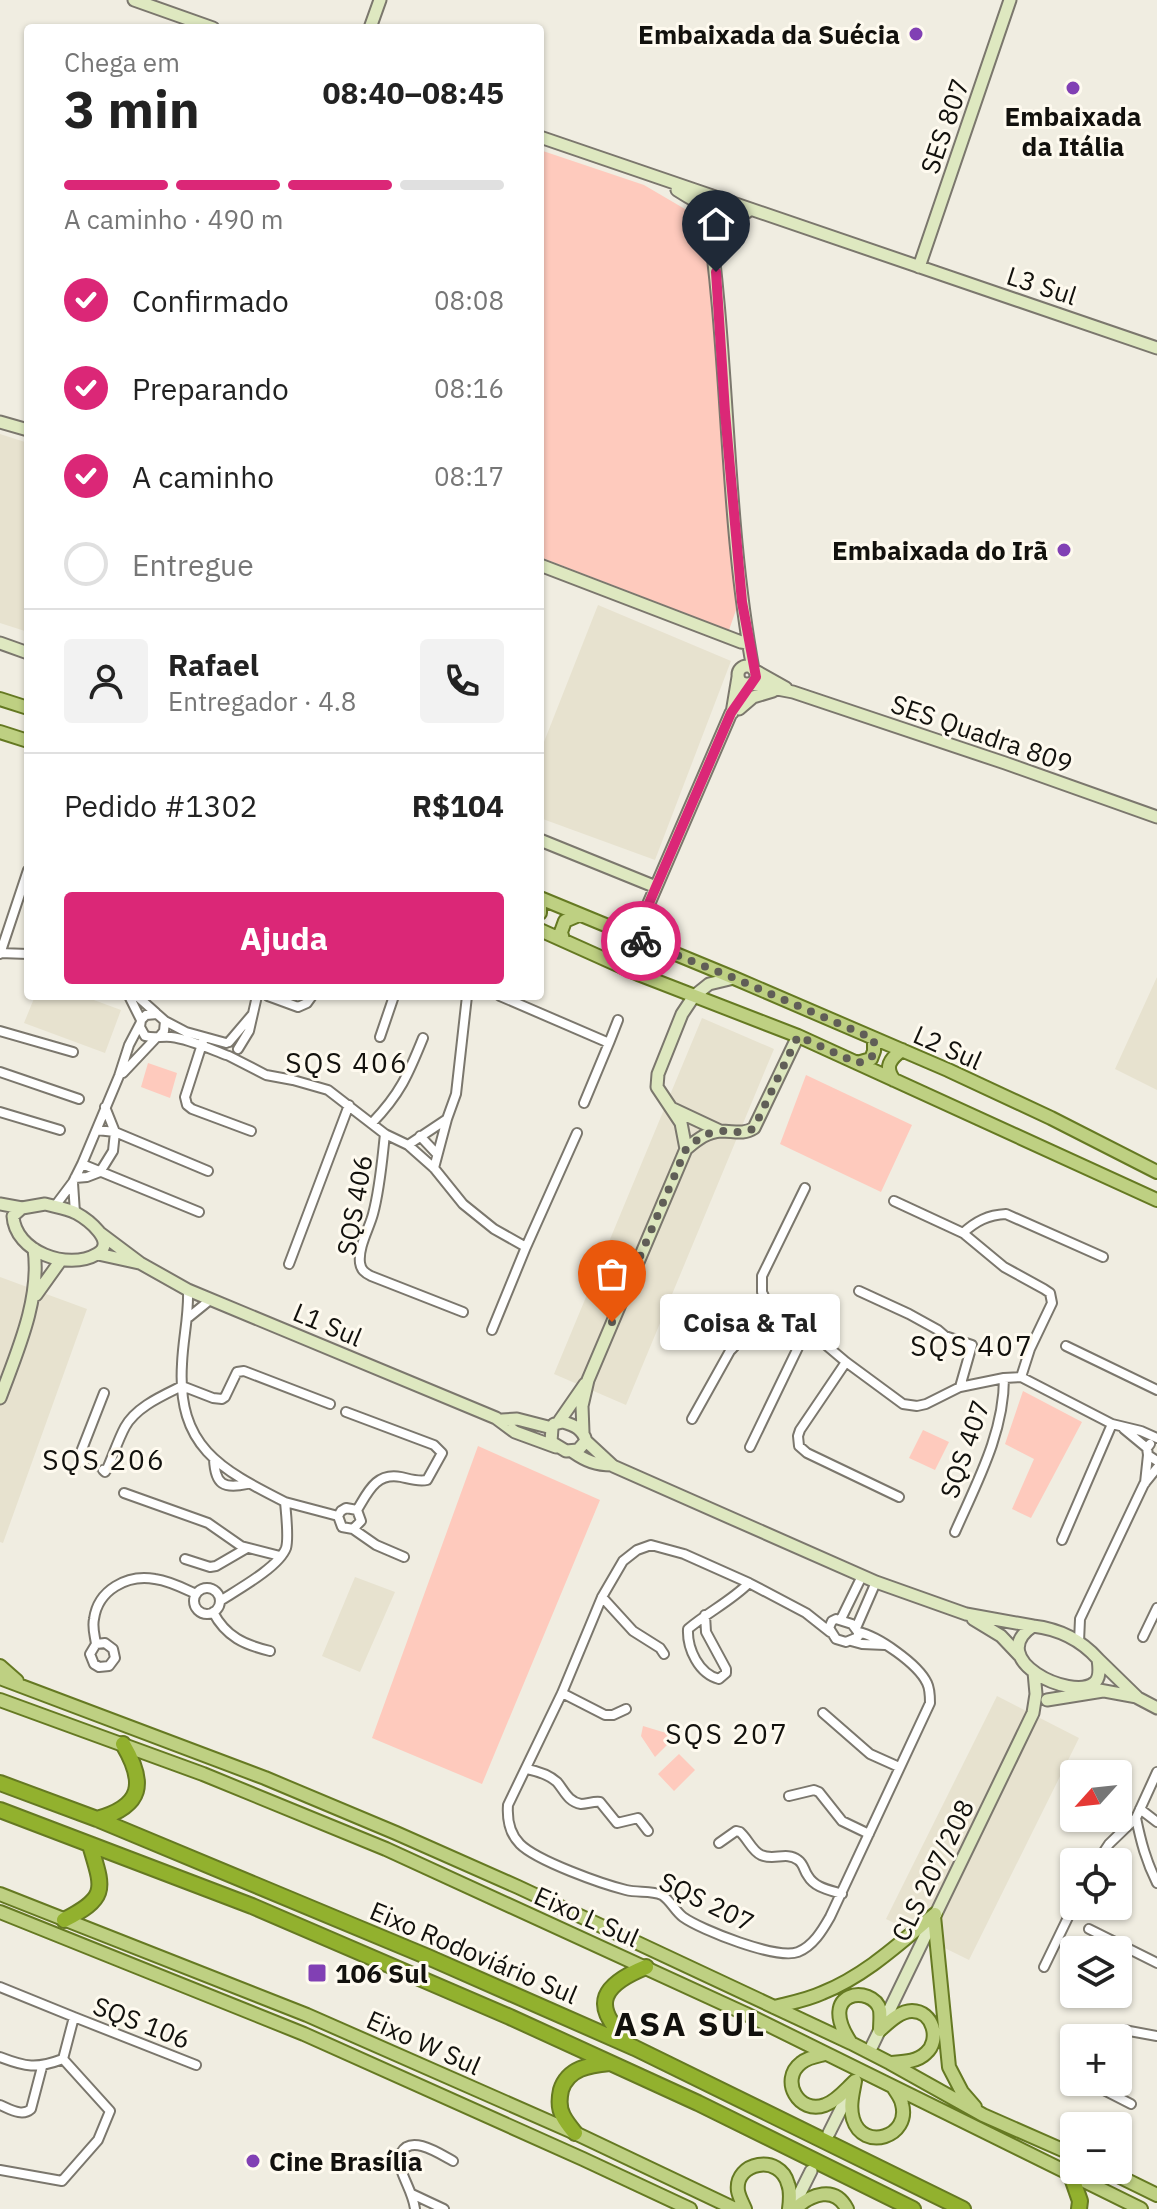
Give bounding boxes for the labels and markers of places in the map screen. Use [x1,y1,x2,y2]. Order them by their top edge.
place label: Embaixada da Suécia [638,17,900,51]
marker: Embaixada da Suécia [907,25,925,43]
marker: Embaixada da Itália [1064,79,1082,97]
place label: Embaixada da Itália [1004,99,1142,163]
pin [682,190,750,272]
place label: Embaixada do Irã [832,533,1048,567]
marker: Embaixada do Irã [1055,541,1073,559]
pin [578,1240,646,1322]
callout: Coisa & Tal [660,1294,840,1350]
place label: 106 Sul [335,1956,428,1990]
marker: 106 Sul [306,1962,328,1984]
place label: Cine Brasília [269,2144,423,2178]
marker: Cine Brasília [244,2152,262,2170]

